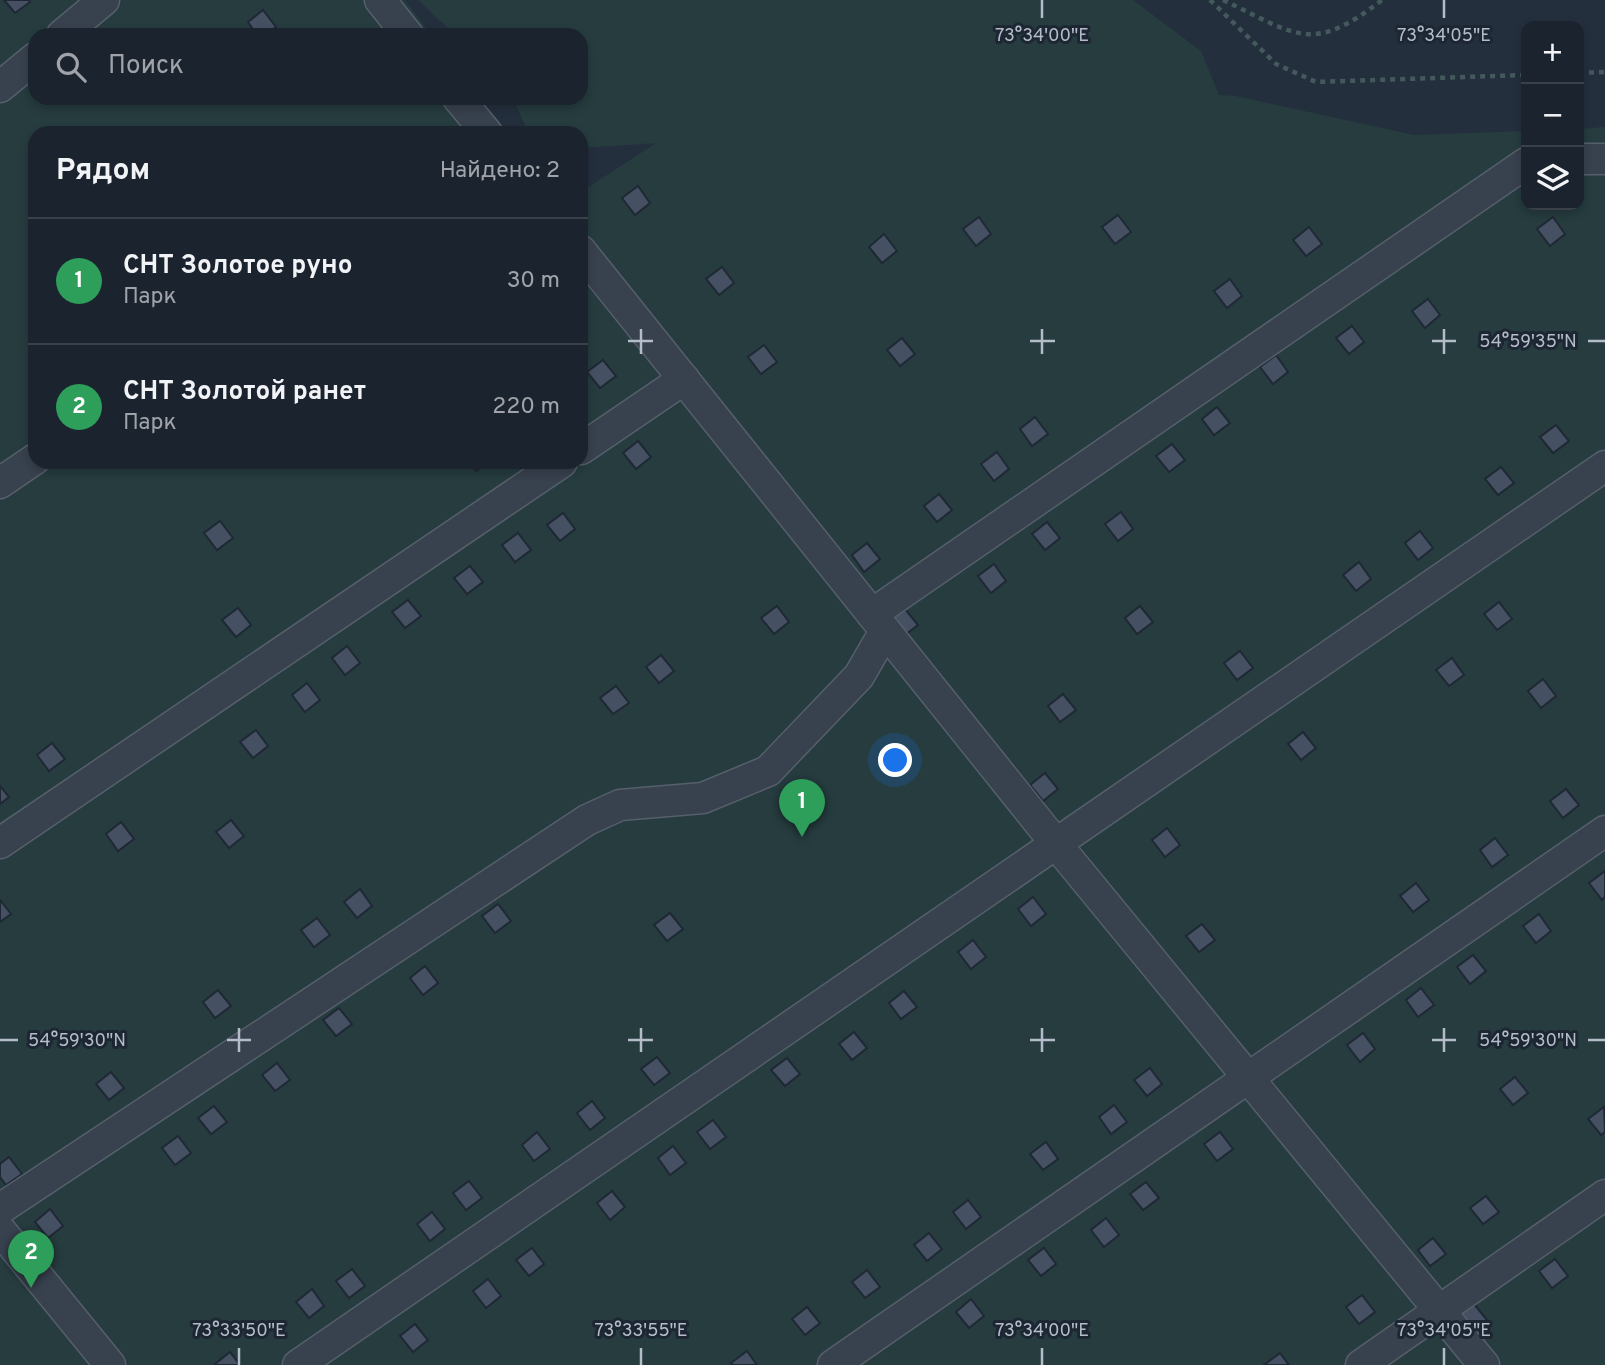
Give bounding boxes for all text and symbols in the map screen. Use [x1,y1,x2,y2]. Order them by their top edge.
map controls [1521,21,1584,210]
button: + [1521,21,1584,84]
text: 73°34'00"E [995,25,1089,48]
text: 73°34'05"E [1397,25,1491,48]
search box [28,28,588,105]
icon: search [52,48,90,86]
text: Поиск [108,50,184,83]
button: − [1521,84,1584,147]
button: layers [1521,147,1584,210]
text: Рядом [56,153,150,190]
text: Найдено: 2 [440,157,560,186]
text: СНТ Золотое руно [123,250,352,283]
text: 1 [74,267,84,296]
text: 30 m [507,267,560,296]
text: Парк [123,283,177,312]
text: 54°59'35"N [1479,331,1577,354]
text: СНТ Золотой ранет [123,376,366,409]
text: 2 [72,393,86,422]
text: 220 m [492,393,560,422]
text: Парк [123,409,177,438]
your location [878,743,912,777]
pin: 1 [779,779,825,837]
text: 54°59'30"N [28,1030,126,1053]
text: 54°59'30"N [1479,1030,1577,1053]
pin: 2 [8,1230,54,1288]
text: 73°33'50"E [192,1320,286,1343]
text: 73°33'55"E [594,1320,688,1343]
text: 73°34'00"E [995,1320,1089,1343]
text: 73°34'05"E [1397,1320,1491,1343]

